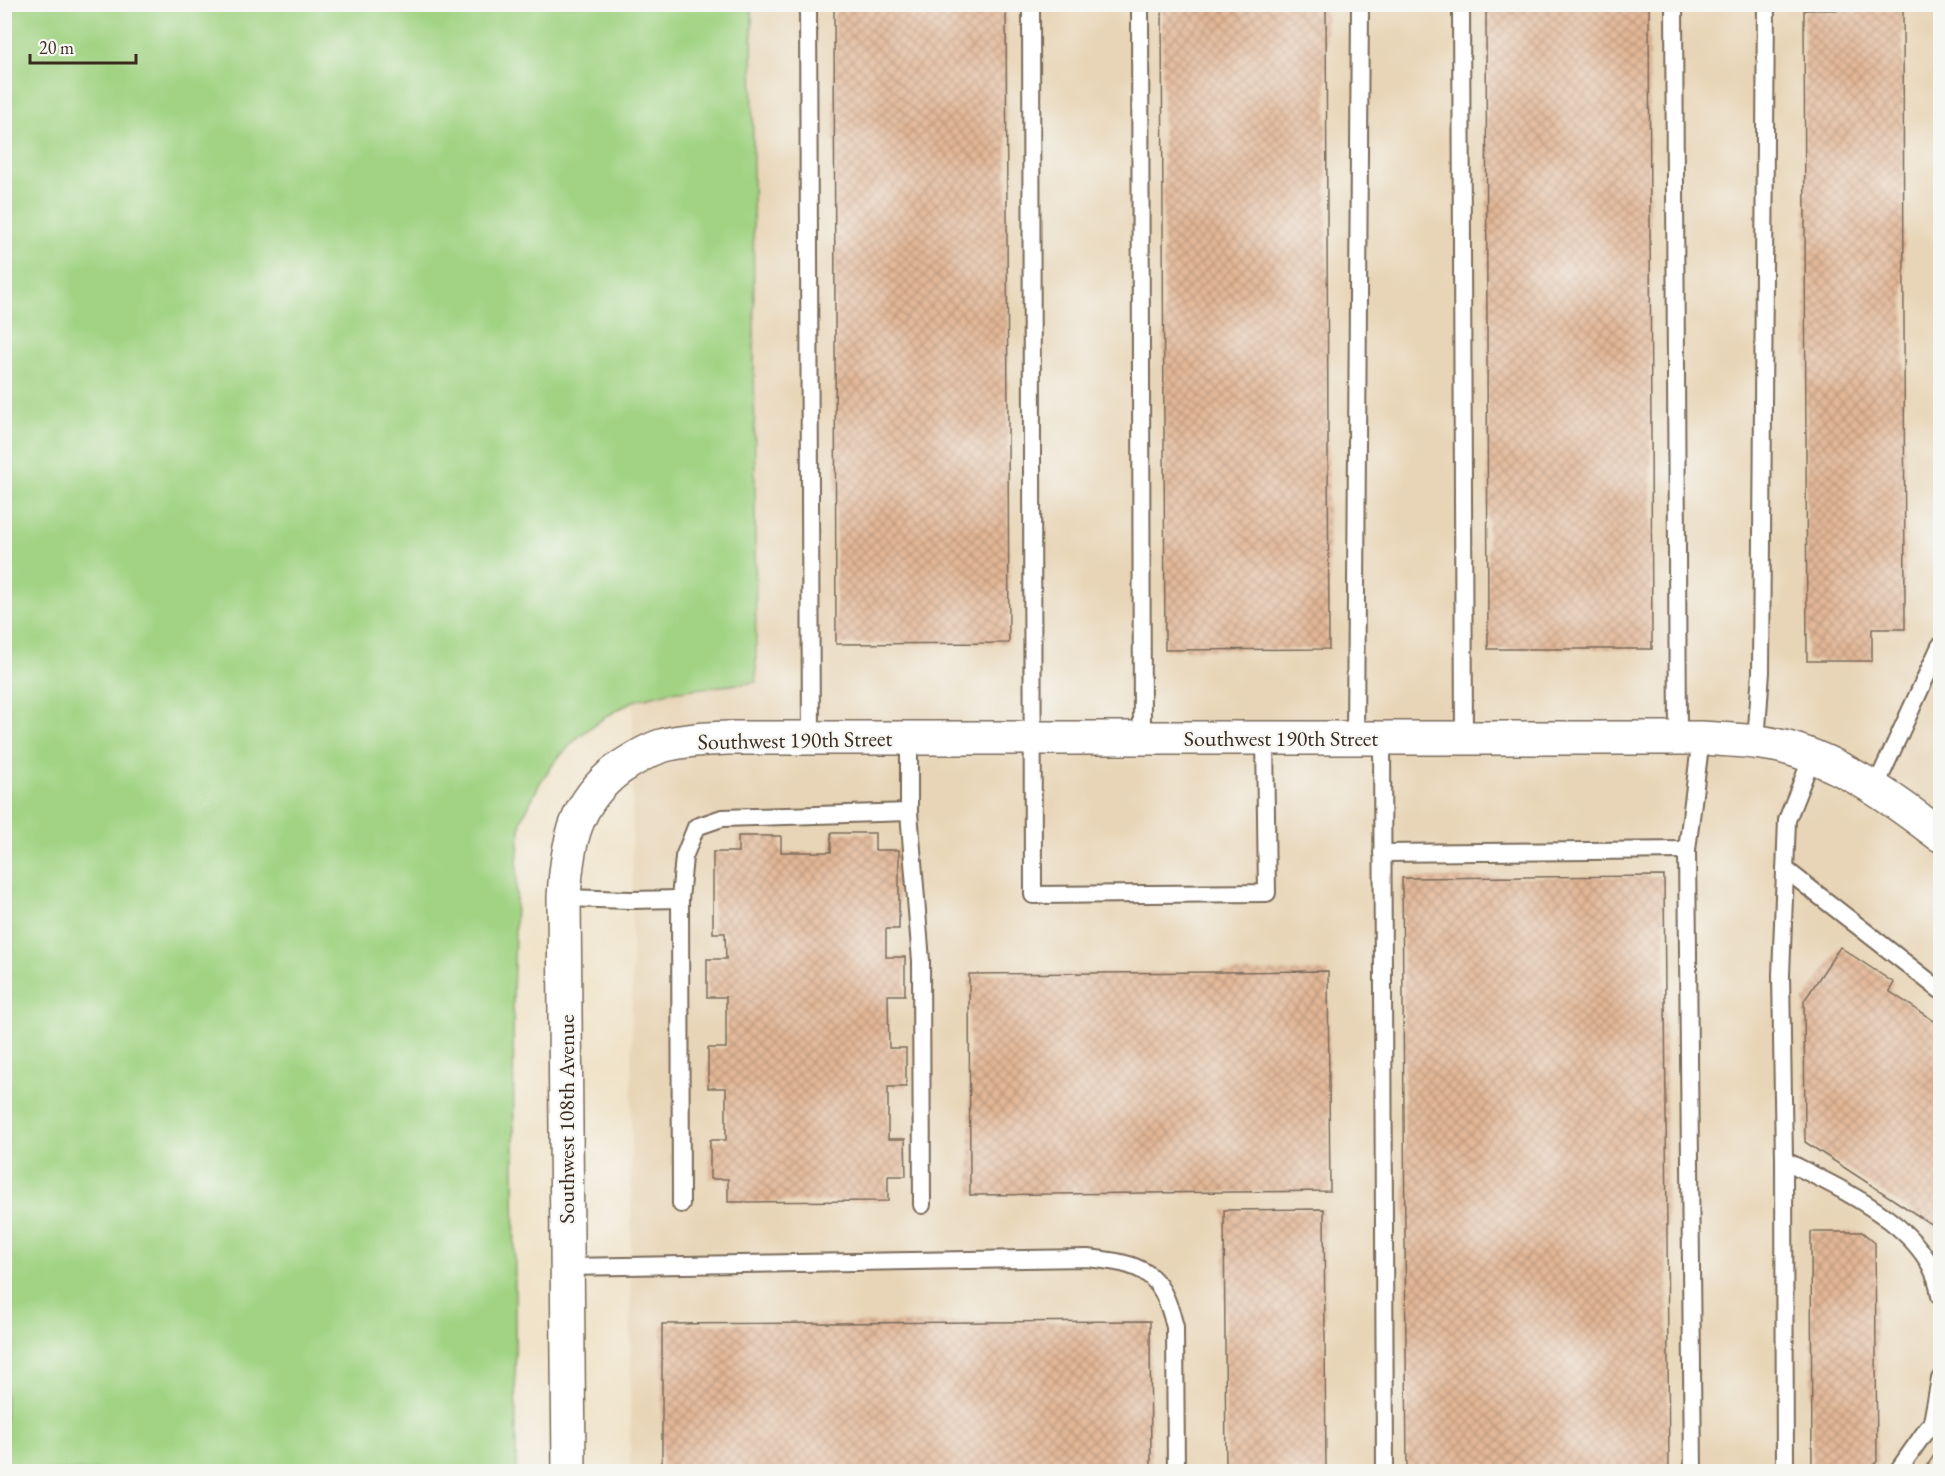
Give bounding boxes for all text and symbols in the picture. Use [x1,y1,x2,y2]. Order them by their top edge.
scale bar [30,27,136,65]
text: 20 m [39,36,74,59]
street label: Southwest 190th Street [697,724,893,756]
street label: Southwest 190th Street [1184,724,1378,753]
street label: Southwest 108th Avenue [552,1014,581,1224]

